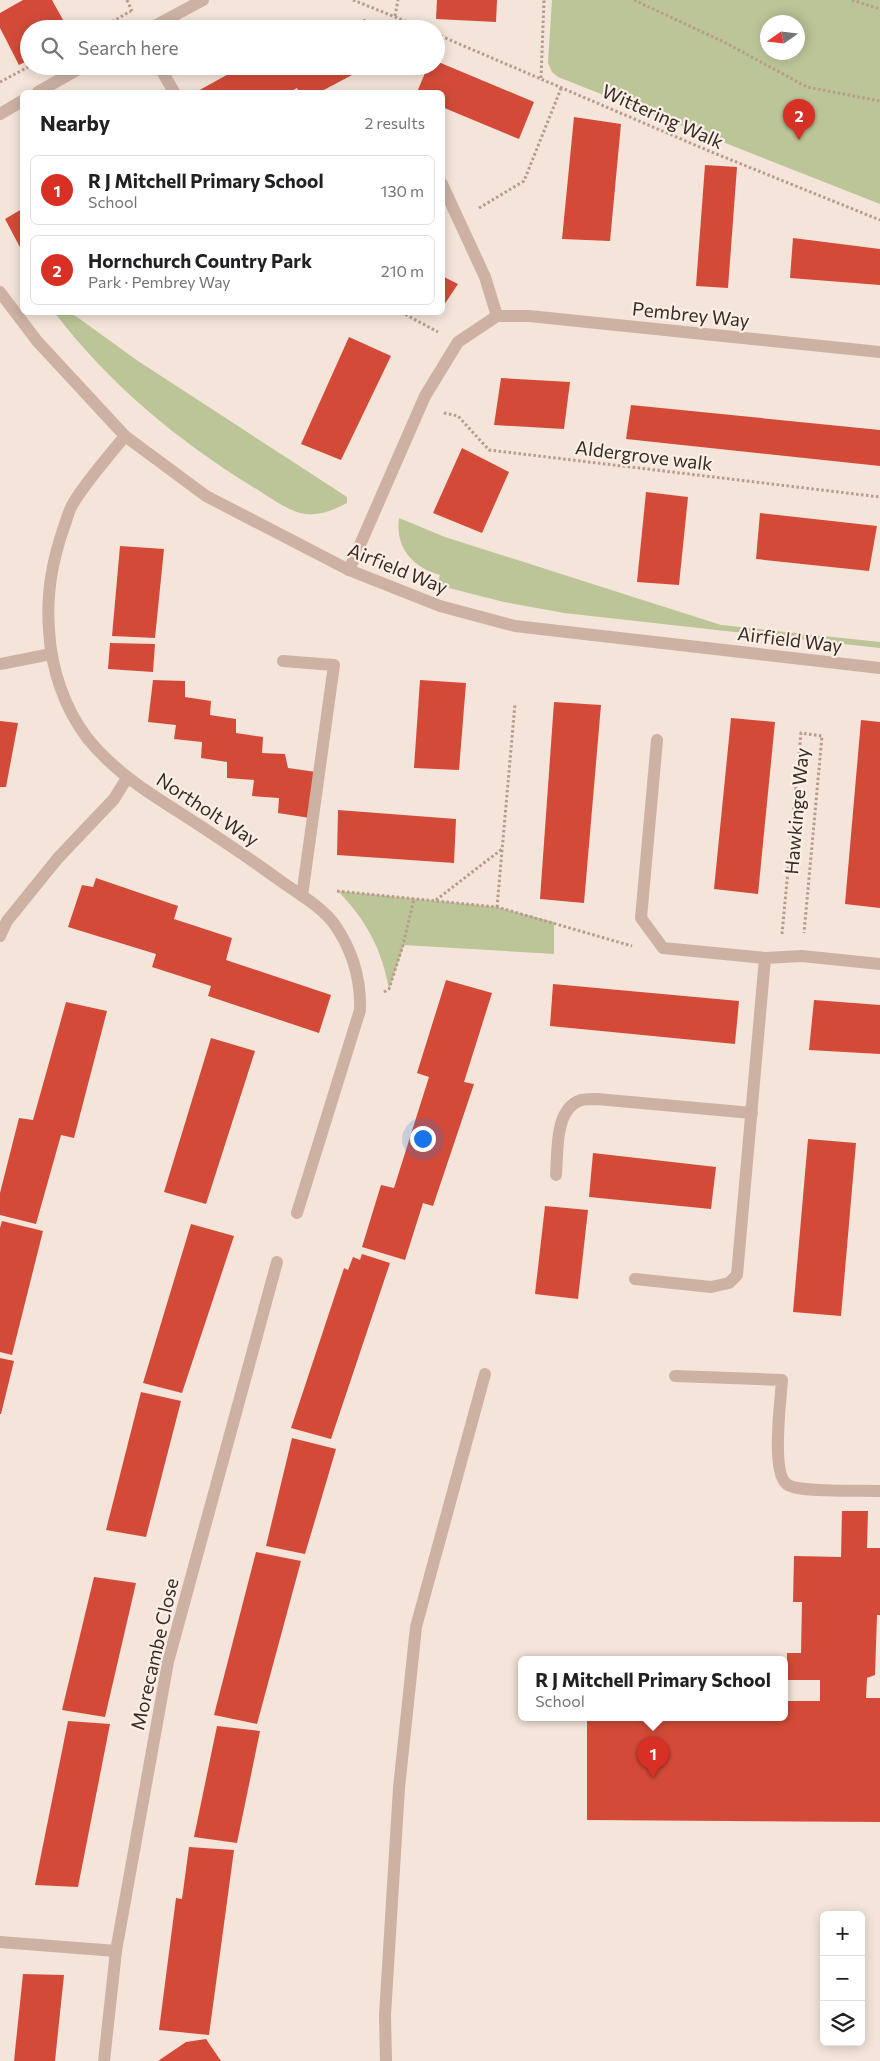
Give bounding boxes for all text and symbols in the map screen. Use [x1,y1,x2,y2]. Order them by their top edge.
north arrow [760,15,805,60]
search box [20,20,445,75]
icon: search [38,34,66,62]
text: Search here [78,36,178,59]
street label: Wittering Walk [599,79,727,153]
pin: 2 [783,99,815,140]
text: Nearby [40,110,110,135]
text: 2 results [364,113,425,132]
text: R J Mitchell Primary School [88,169,324,192]
text: 1 [53,181,61,200]
text: 130 m [381,181,424,200]
text: School [88,192,138,211]
text: Hornchurch Country Park [88,249,312,272]
text: 2 [52,261,62,280]
text: 210 m [381,261,424,280]
text: Park · Pembrey Way [88,272,231,291]
street label: Pembrey Way [631,296,751,332]
street label: Aldergrove walk [574,435,714,475]
street label: Airfield Way [345,538,451,598]
street label: Airfield Way [736,621,844,657]
street label: Hawkinge Way [779,747,813,875]
street label: Northolt Way [152,767,264,851]
your location [410,1126,436,1152]
street label: Morecambe Close [125,1576,183,1732]
popup [518,1656,788,1721]
text: R J Mitchell Primary School [535,1668,771,1691]
text: School [535,1691,585,1710]
pin: 1 [637,1737,669,1778]
map controls [820,1911,865,2046]
button: + [820,1911,865,1956]
button: − [820,1956,865,2001]
button: layers [820,2001,865,2046]

